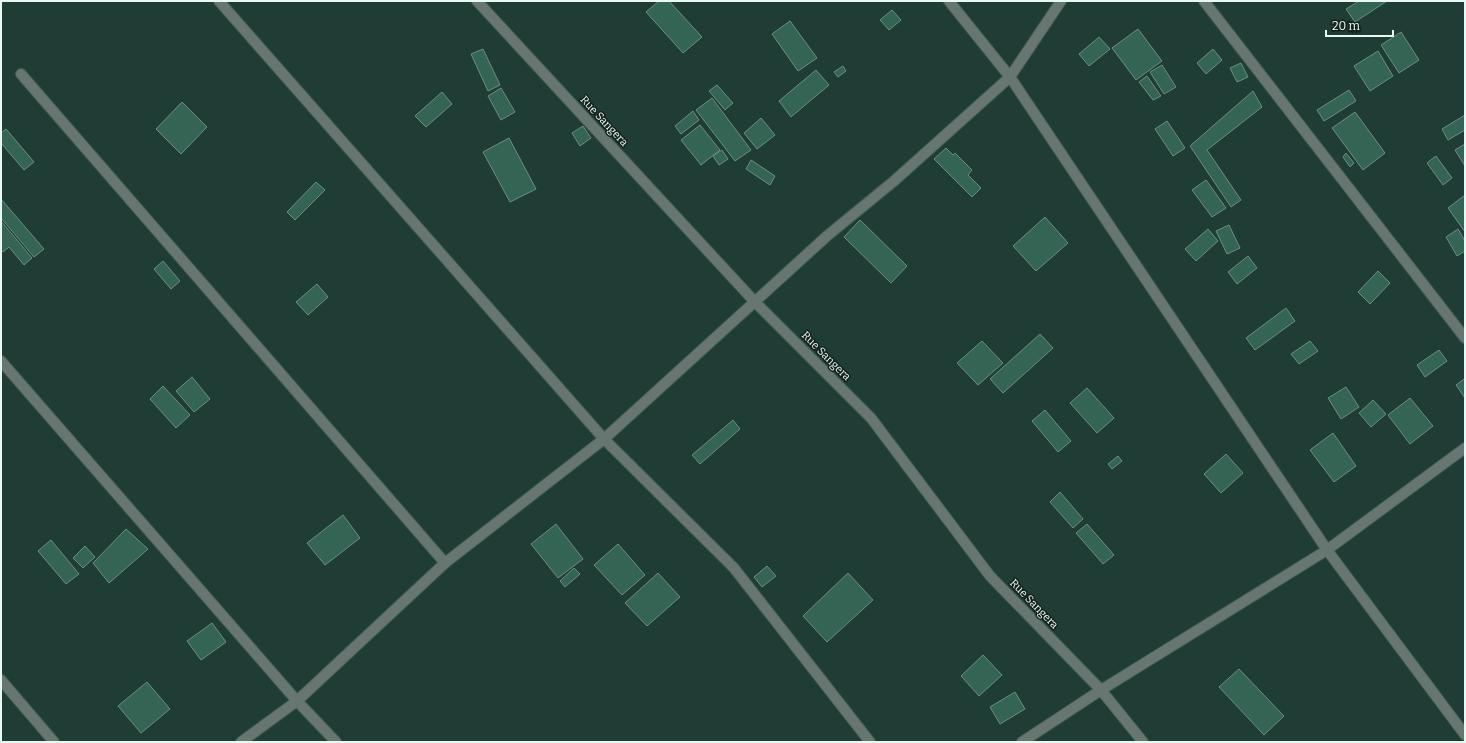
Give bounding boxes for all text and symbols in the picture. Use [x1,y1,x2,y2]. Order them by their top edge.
scale bar [1326,12,1393,38]
text: 20 m [1332,19,1361,33]
street label: Rue Sangera [577,93,631,149]
street label: Rue Sangera [799,329,853,383]
street label: Rue Sangera [1007,576,1061,632]

